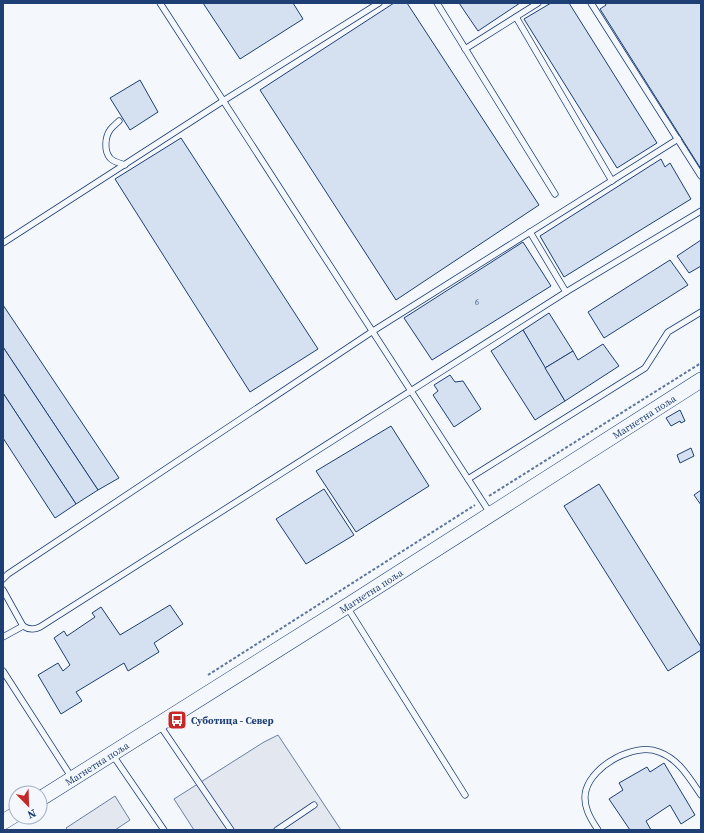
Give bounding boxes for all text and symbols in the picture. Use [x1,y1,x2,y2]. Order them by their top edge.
house number: 6 [475,297,479,308]
street label: Магнетна поља [610,391,679,441]
street label: Магнетна поља [337,565,406,616]
bus stop icon: Суботица - Север [166,709,188,731]
place label: Суботица - Север [191,714,274,727]
street label: Магнетна поља [62,738,132,788]
north arrow [8,785,48,825]
text: N [25,805,38,822]

